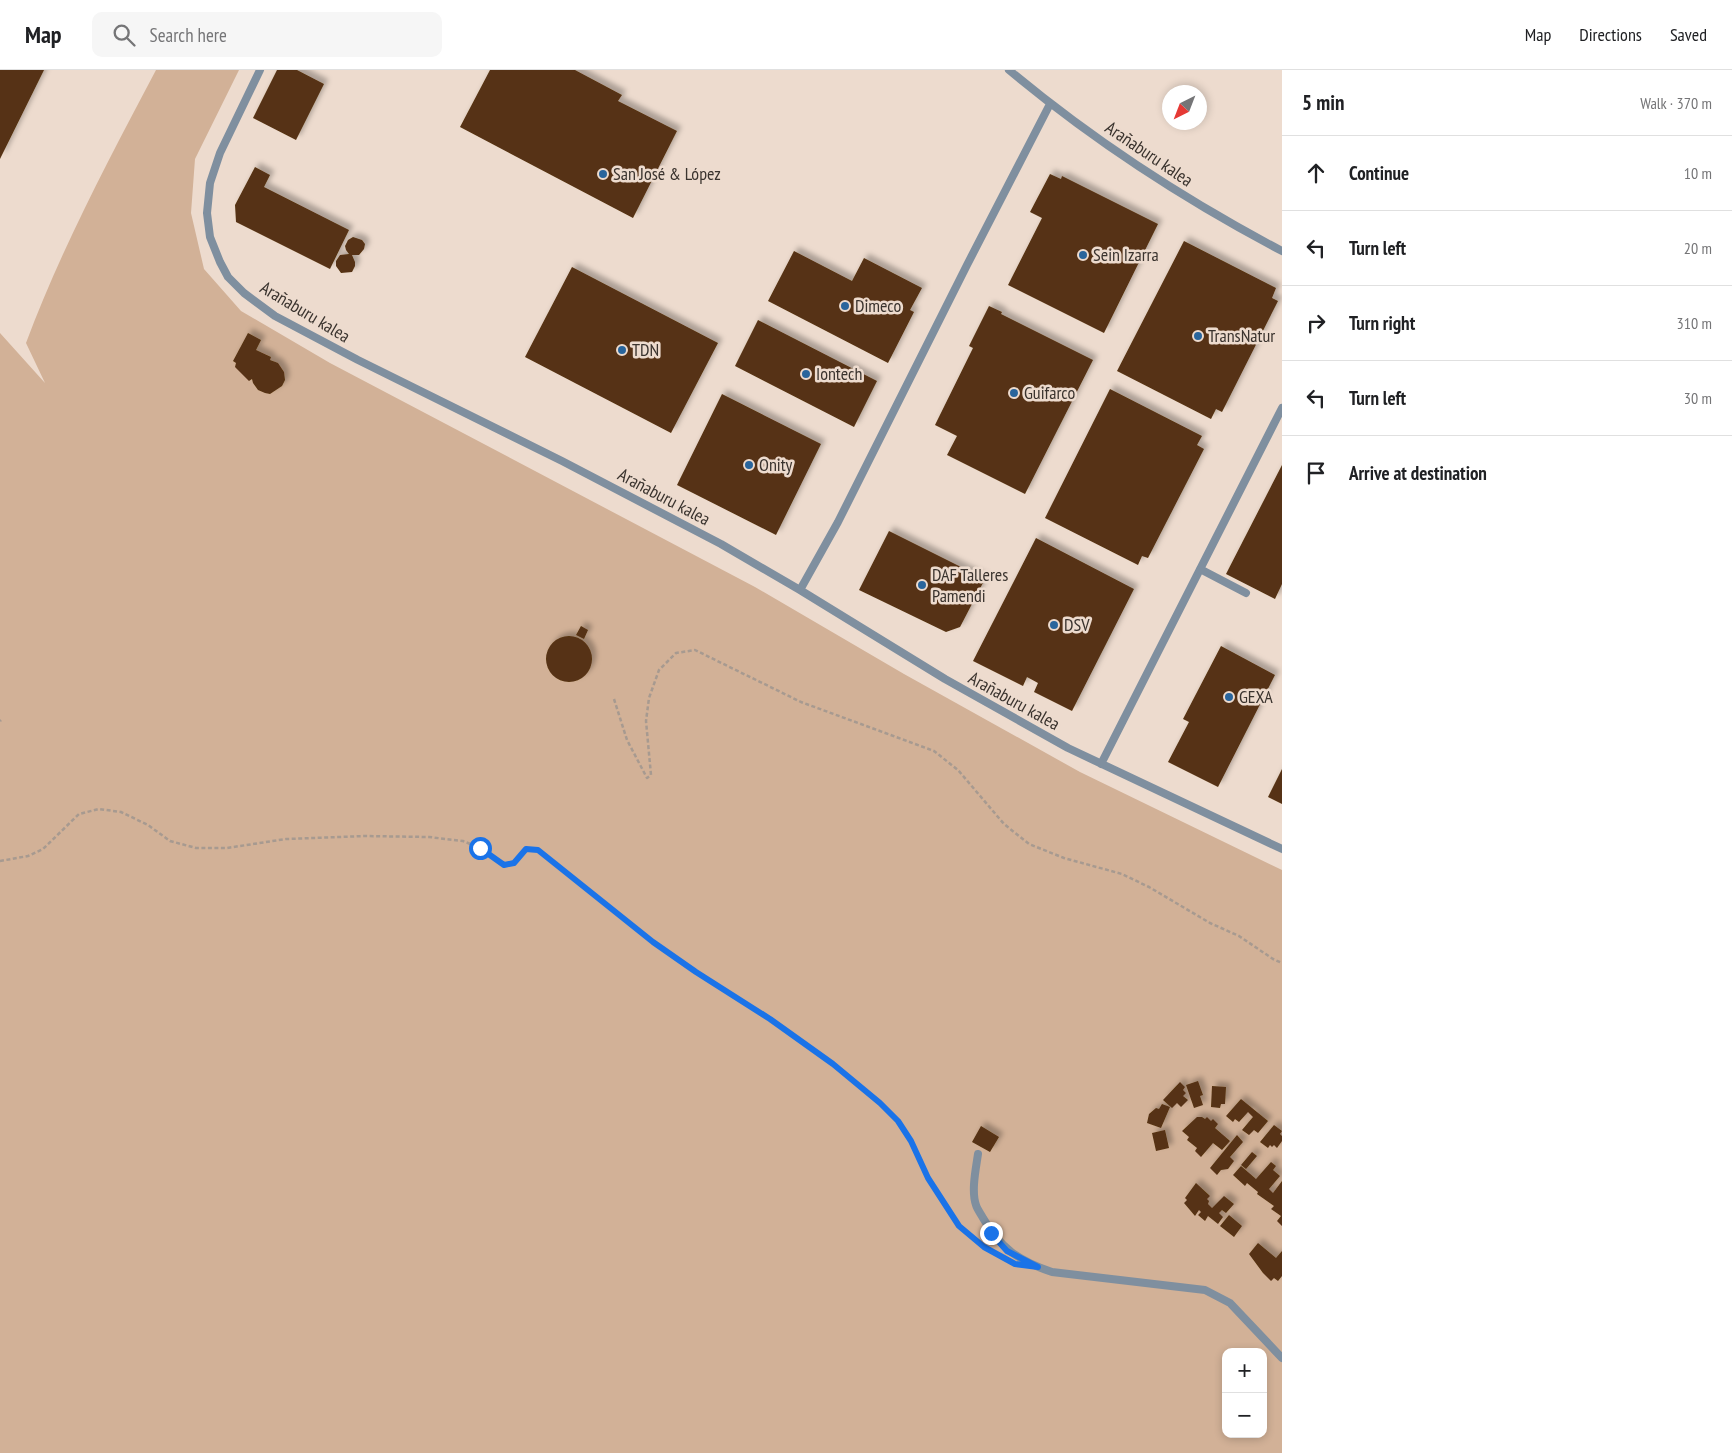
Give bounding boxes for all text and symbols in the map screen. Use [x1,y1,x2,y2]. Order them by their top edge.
search box [92,12,442,57]
text: Map [25,19,62,50]
icon: search [110,21,138,49]
text: Search here [150,23,227,47]
text: Map [1525,23,1551,46]
text: Directions [1579,23,1642,46]
text: Saved [1670,23,1707,46]
north arrow [1162,85,1207,130]
text: 5 min [1302,89,1344,116]
text: Walk · 370 m [1640,93,1712,113]
street label: Arañaburu kalea [1101,116,1198,191]
icon: ahead [1302,159,1330,187]
text: Continue [1349,161,1409,185]
place label: San José & López [613,162,721,185]
text: 10 m [1684,163,1712,183]
marker: San José & López [597,168,609,180]
icon: left [1302,234,1330,262]
text: Turn left [1349,236,1406,260]
text: 20 m [1684,238,1712,258]
place label: Sein Izarra [1093,243,1159,266]
marker: Sein Izarra [1077,249,1089,261]
street label: Arañaburu kalea [256,276,354,347]
place label: Dimeco [855,294,901,317]
marker: Dimeco [839,300,851,312]
icon: right [1302,309,1330,337]
text: Turn right [1349,311,1415,335]
text: 310 m [1677,313,1712,333]
place label: TransNatur [1208,324,1275,347]
marker: TransNatur [1192,330,1204,342]
place label: TDN [632,338,659,361]
marker: TDN [616,344,628,356]
place label: Iontech [816,362,862,385]
marker: Iontech [800,368,812,380]
place label: Guifarco [1024,381,1075,404]
icon: left [1302,384,1330,412]
text: Turn left [1349,386,1406,410]
marker: Guifarco [1008,387,1020,399]
text: 30 m [1684,388,1712,408]
place label: Onity [759,453,793,476]
marker: Onity [743,459,755,471]
icon: arrive [1302,459,1330,487]
text: Arrive at destination [1349,461,1487,485]
street label: Arañaburu kalea [614,463,714,530]
place label: DAF Talleres Pamendi [932,563,1008,607]
marker: DAF Talleres Pamendi [916,579,928,591]
place label: DSV [1064,613,1090,636]
marker: DSV [1048,619,1060,631]
street label: Arañaburu kalea [965,666,1064,735]
place label: GEXA [1239,685,1273,708]
marker: GEXA [1223,691,1235,703]
route start [469,837,492,860]
route end [980,1222,1003,1245]
map controls [1222,1348,1267,1438]
button: + [1222,1348,1267,1393]
button: − [1222,1393,1267,1438]

